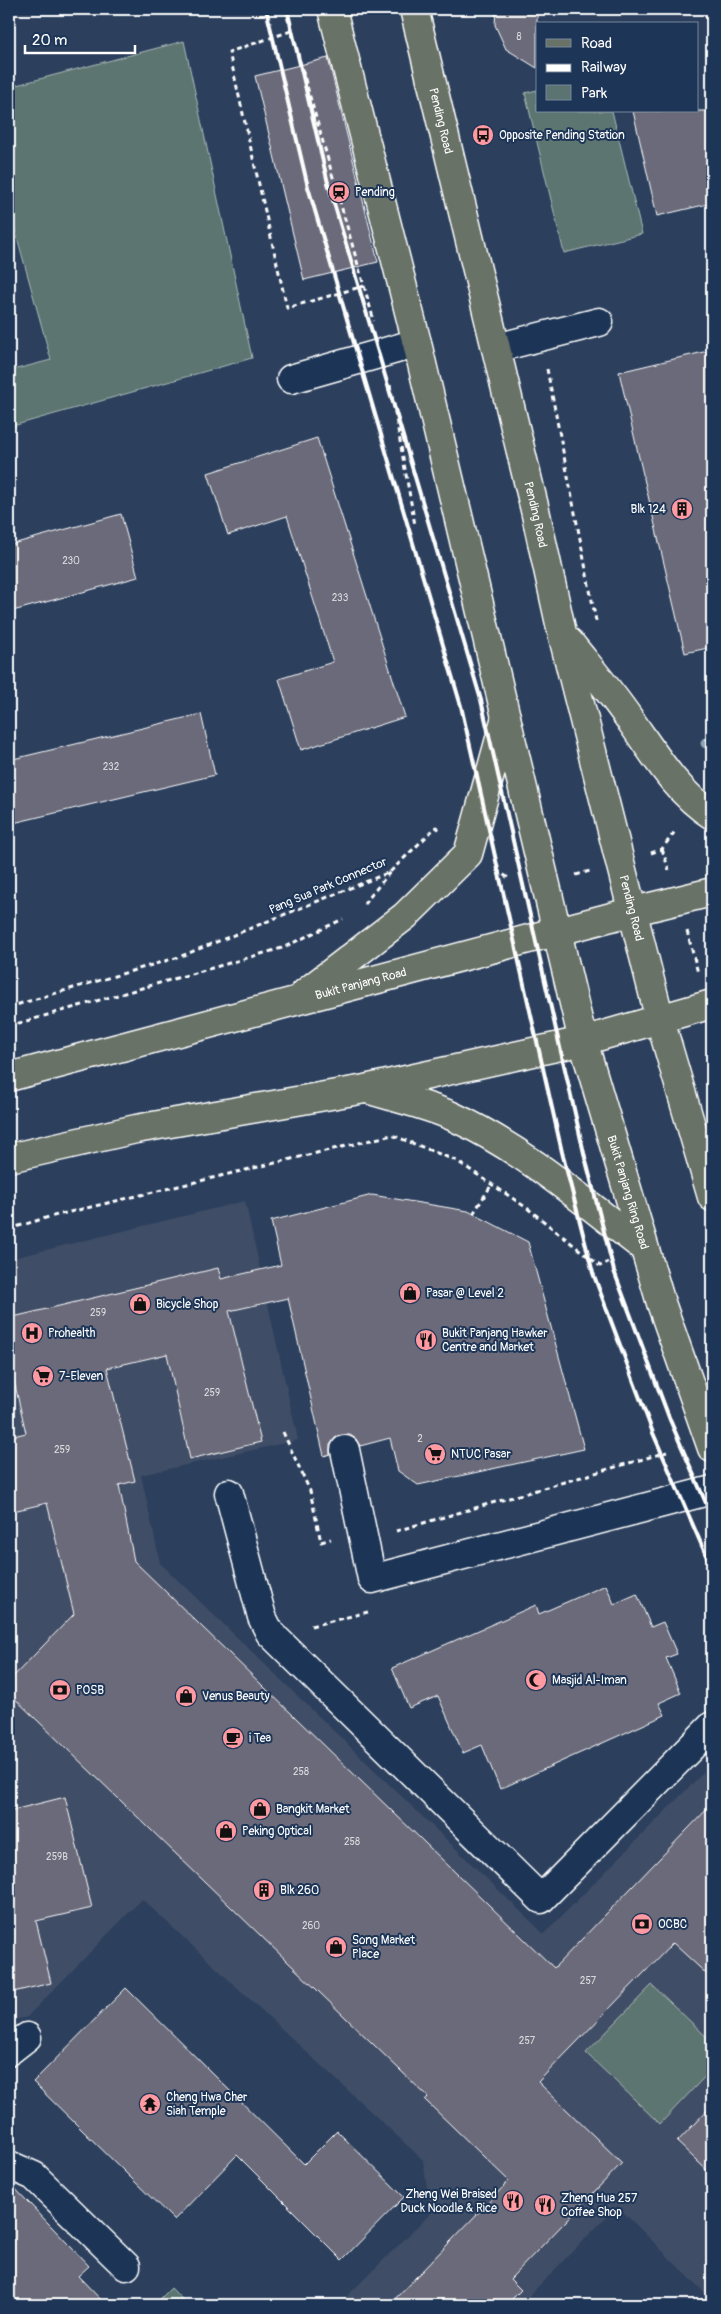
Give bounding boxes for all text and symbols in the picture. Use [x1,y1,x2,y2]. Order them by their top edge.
scale bar [25,22,135,54]
legend [536,22,698,112]
text: 20 m [32,31,67,50]
house number: 8 [516,31,522,43]
text: Road [581,34,612,53]
text: Railway [581,58,627,77]
text: Park [581,84,608,103]
street label: Pending Road [426,86,456,155]
bus stop icon: Opposite Pending Station [471,123,495,147]
place label: Opposite Pending Station [499,128,625,143]
station icon: Pending [327,180,351,204]
place label: Pending [355,185,395,200]
street label: Pending Road [521,480,551,549]
building icon: Blk 124 [670,497,694,521]
place label: Blk 124 [630,502,666,517]
house number: 230 [62,555,80,567]
house number: 233 [332,592,349,604]
house number: 232 [103,761,120,773]
street label: Pang Sua Park Connector [267,854,390,918]
street label: Pending Road [616,873,647,943]
street label: Bukit Panjang Road [313,964,408,1003]
street label: Bukit Panjang Ring Road [604,1133,652,1251]
shop icon: Pasar @ Level 2 [398,1281,422,1305]
place label: Pasar @ Level 2 [426,1286,504,1301]
shop icon: Bicycle Shop [128,1292,152,1316]
place label: Bicycle Shop [156,1297,219,1312]
house number: 259 [90,1307,106,1319]
hospital icon: Prohealth [20,1321,44,1345]
place label: Prohealth [48,1326,96,1341]
place label: Bukit Panjang Hawker Centre and Market [442,1326,548,1355]
restaurant icon: Bukit Panjang Hawker Centre and Market [414,1328,438,1352]
supermarket icon: 7-Eleven [31,1364,55,1388]
place label: 7-Eleven [59,1369,104,1384]
house number: 259 [204,1387,220,1399]
house number: 2 [417,1433,423,1445]
supermarket icon: NTUC Pasar [423,1442,447,1466]
house number: 259 [54,1444,70,1456]
place label: NTUC Pasar [451,1447,511,1462]
mosque icon: Masjid Al-Iman [524,1668,548,1692]
place label: Masjid Al-Iman [552,1673,627,1688]
bank icon: POSB [48,1678,72,1702]
place label: POSB [76,1683,104,1698]
shop icon: Venus Beauty [174,1684,198,1708]
place label: Venus Beauty [202,1689,270,1704]
cafe icon: i Tea [221,1726,245,1750]
place label: i Tea [249,1731,272,1746]
house number: 258 [293,1766,309,1778]
shop icon: Bangkit Market [248,1797,272,1821]
place label: Bangkit Market [276,1802,350,1817]
shop icon: Peking Optical [214,1819,238,1843]
place label: Peking Optical [242,1824,312,1839]
house number: 258 [344,1836,360,1848]
house number: 259B [46,1851,68,1863]
building icon: Blk 260 [252,1878,276,1902]
place label: Blk 260 [280,1883,319,1898]
bank icon: OCBC [630,1912,654,1936]
place label: OCBC [658,1917,687,1932]
house number: 260 [302,1920,320,1932]
place label: Song Market Place [352,1933,415,1962]
shop icon: Song Market Place [324,1935,348,1959]
house number: 257 [580,1975,597,1987]
house number: 257 [519,2035,536,2047]
place label: Cheng Hwa Cher Siah Temple [166,2090,248,2119]
temple icon: Cheng Hwa Cher Siah Temple [138,2092,162,2116]
place label: Zheng Wei Braised Duck Noodle & Rice [400,2187,497,2216]
restaurant icon: Zheng Wei Braised Duck Noodle & Rice [501,2189,525,2213]
place label: Zheng Hua 257 Coffee Shop [561,2191,638,2220]
restaurant icon: Zheng Hua 257 Coffee Shop [533,2193,557,2217]

